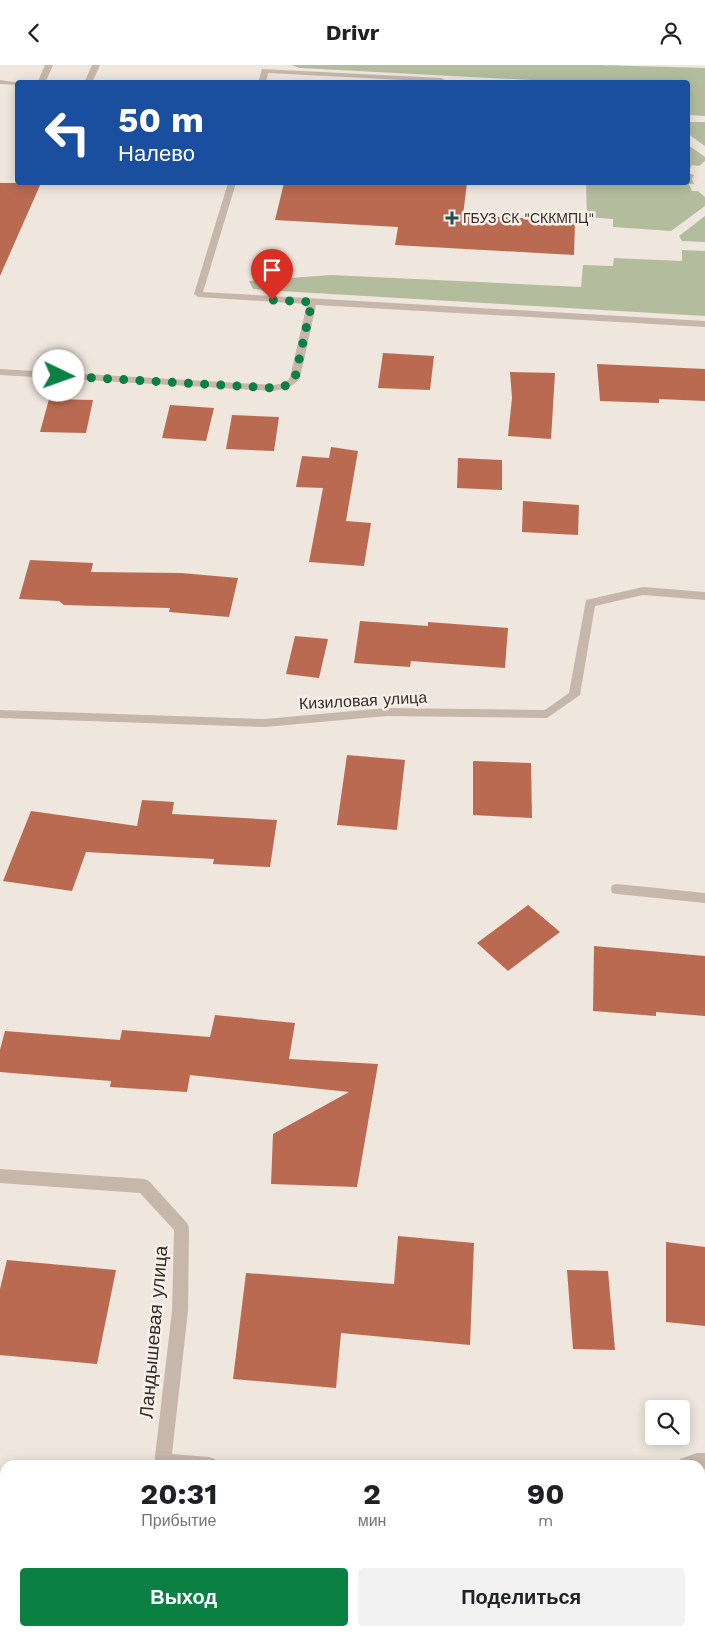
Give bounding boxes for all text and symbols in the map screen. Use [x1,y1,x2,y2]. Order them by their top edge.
icon: back [20,19,48,47]
icon: person [657,19,685,47]
text: Drivr [326,20,379,45]
text: 50 m [118,99,204,141]
icon: left [35,100,100,165]
text: Налево [118,141,195,166]
place label: ГБУЗ СК "СККМПЦ" [463,210,594,226]
marker: ГБУЗ СК "СККМПЦ" [445,211,459,225]
pin [251,249,293,300]
icon: arrive [258,256,286,284]
position arrow [32,349,84,401]
street label: Кизиловая улица [298,688,428,713]
street label: Ландышевая улица [134,1244,173,1419]
map controls [645,1400,690,1445]
button: search [645,1400,690,1445]
text: 20:31 [140,1476,217,1511]
text: 2 [363,1476,381,1511]
text: 90 [527,1476,565,1511]
text: Прибытие [141,1511,216,1530]
text: мин [358,1511,386,1530]
text: m [538,1511,553,1530]
button: Выход [20,1568,348,1626]
button: Поделиться [358,1568,685,1626]

